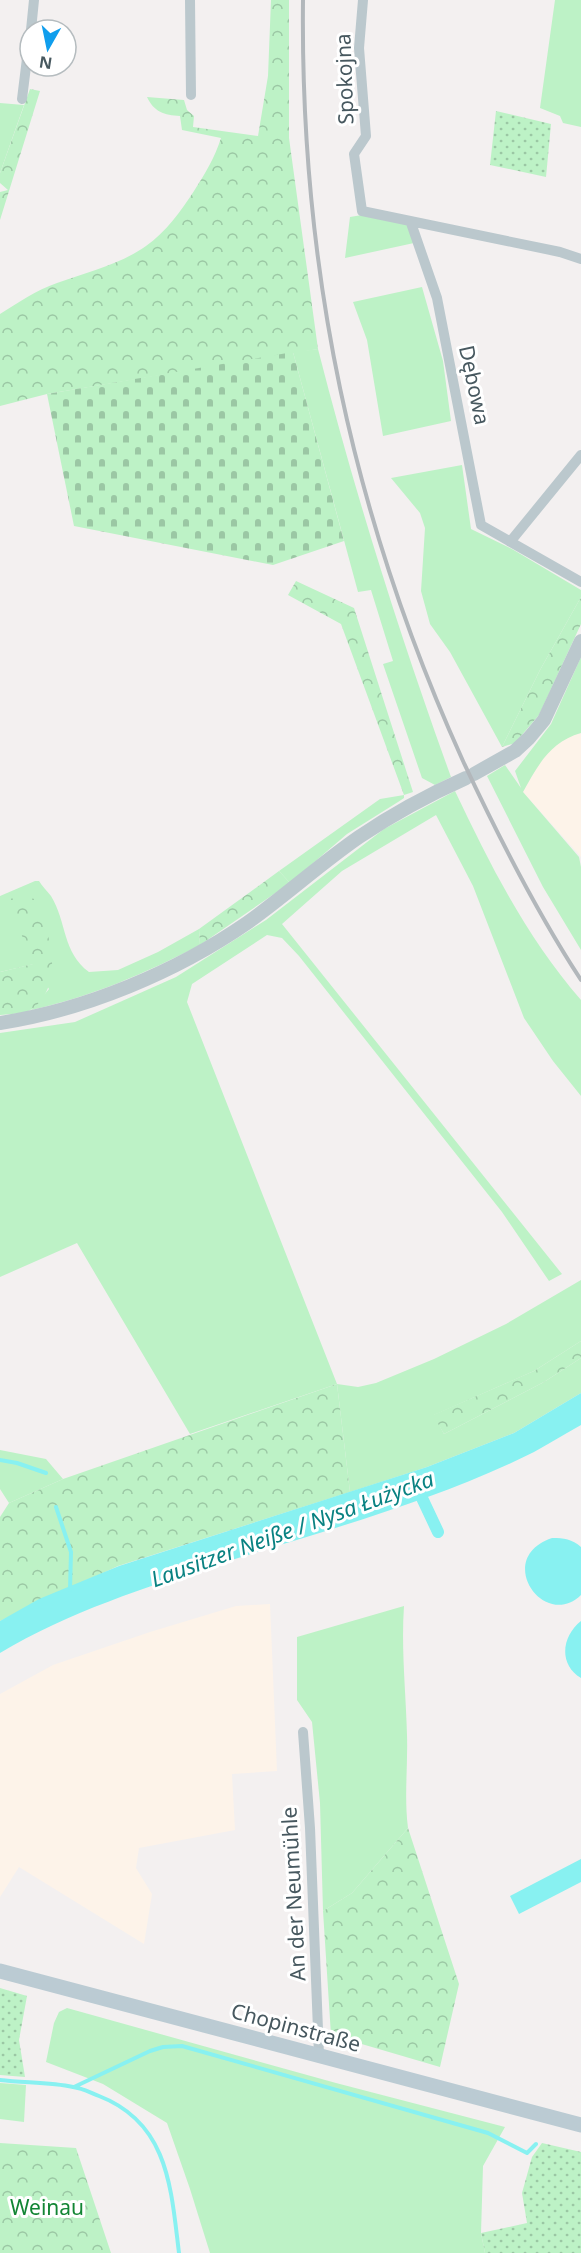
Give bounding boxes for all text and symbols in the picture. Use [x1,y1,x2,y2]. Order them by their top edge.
north arrow [18,18,78,78]
street label: Spokojna [328,33,360,125]
text: N [38,51,54,75]
street label: Dębowa [453,343,497,427]
water label: Lausitzer Neiße / Nysa Łużycka [146,1463,438,1593]
street label: An der Neumühle [274,1806,312,1982]
street label: Chopinstraße [228,1996,364,2058]
park label: Weinau [10,2193,84,2221]

